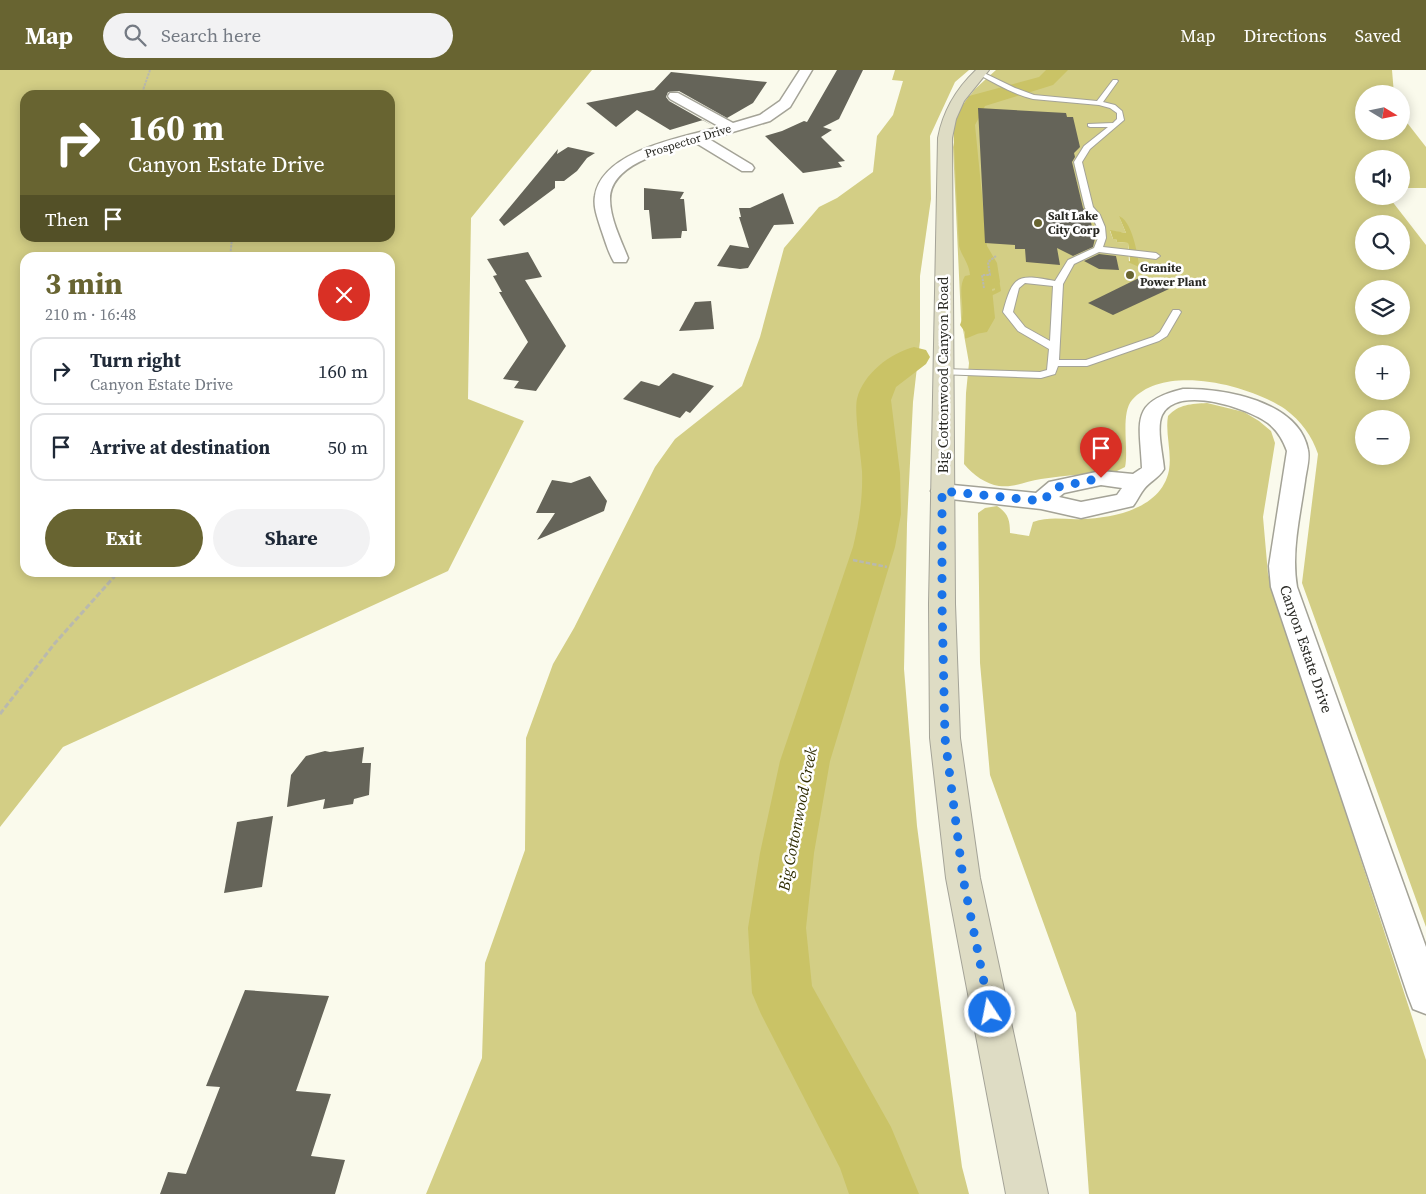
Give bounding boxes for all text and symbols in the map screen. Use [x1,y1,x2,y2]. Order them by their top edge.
search box [103,13,453,58]
text: Map [25,19,73,52]
icon: search [121,21,149,49]
text: Search here [161,22,261,48]
text: Map [1180,23,1216,48]
text: Directions [1244,23,1327,48]
text: Saved [1355,23,1401,48]
north arrow [1355,85,1410,140]
map controls [1355,85,1410,465]
text: 160 m [128,104,224,152]
icon: right [45,110,110,175]
street label: Prospector Drive [643,120,733,162]
text: Canyon Estate Drive [128,149,325,179]
button: sound [1355,150,1410,205]
icon: arrive [99,205,127,233]
text: Then [45,206,89,232]
place label: Salt Lake City Corp [1048,208,1100,238]
button: search [1355,215,1410,270]
marker: Salt Lake City Corp [1032,217,1044,229]
place label: Granite Power Plant [1140,260,1207,290]
text: 3 min [45,263,123,304]
button: close [318,269,370,321]
marker: Granite Power Plant [1124,269,1136,281]
street label: Big Cottonwood Canyon Road [932,276,953,473]
button: layers [1355,280,1410,335]
text: 210 m · 16:48 [45,303,136,325]
button: + [1355,345,1410,400]
text: Turn right [90,347,181,373]
icon: right [47,357,75,385]
text: 160 m [318,358,368,384]
text: Canyon Estate Drive [90,373,233,395]
button: − [1355,410,1410,465]
pin [1080,427,1122,478]
icon: arrive [47,433,75,461]
text: Arrive at destination [90,434,270,460]
text: 50 m [327,434,368,460]
icon: arrive [1087,434,1115,462]
button: Exit [45,509,203,567]
button: Share [213,509,370,567]
street label: Canyon Estate Drive [1275,582,1338,716]
water label: Big Cottonwood Creek [772,745,822,894]
position arrow [963,985,1015,1037]

